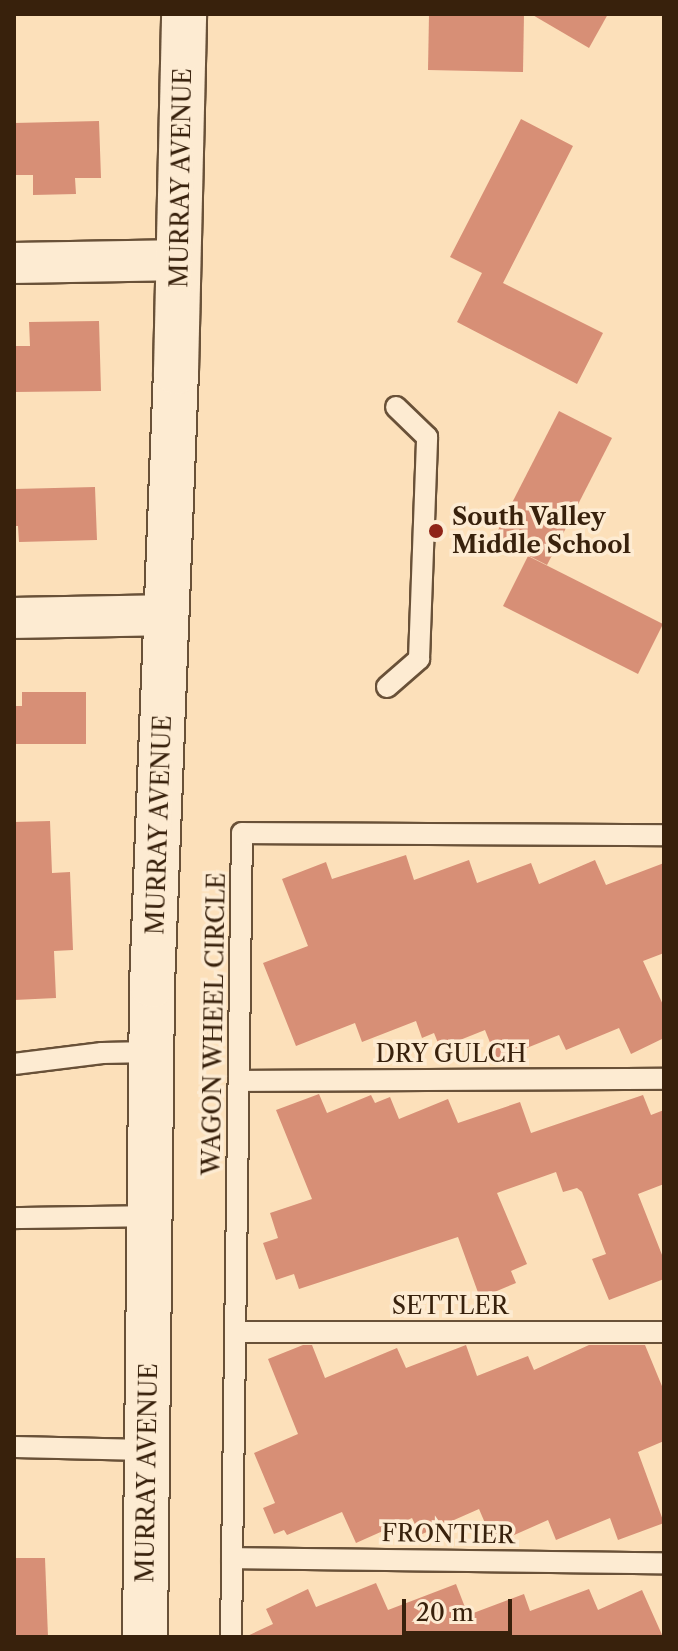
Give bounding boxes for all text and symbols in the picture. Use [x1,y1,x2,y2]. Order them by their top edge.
street label: MURRAY AVENUE [165,67,197,289]
place label: South Valley Middle School [452,503,631,559]
marker: South Valley Middle School [427,522,445,540]
street label: MURRAY AVENUE [141,714,177,936]
street label: WAGON WHEEL CIRCLE [197,872,231,1176]
street label: DRY GULCH [375,1040,527,1068]
street label: SETTLER [392,1292,508,1320]
street label: MURRAY AVENUE [131,1362,163,1584]
street label: FRONTIER [381,1518,515,1550]
scale bar [406,1583,516,1633]
text: 20 m [416,1598,474,1627]

